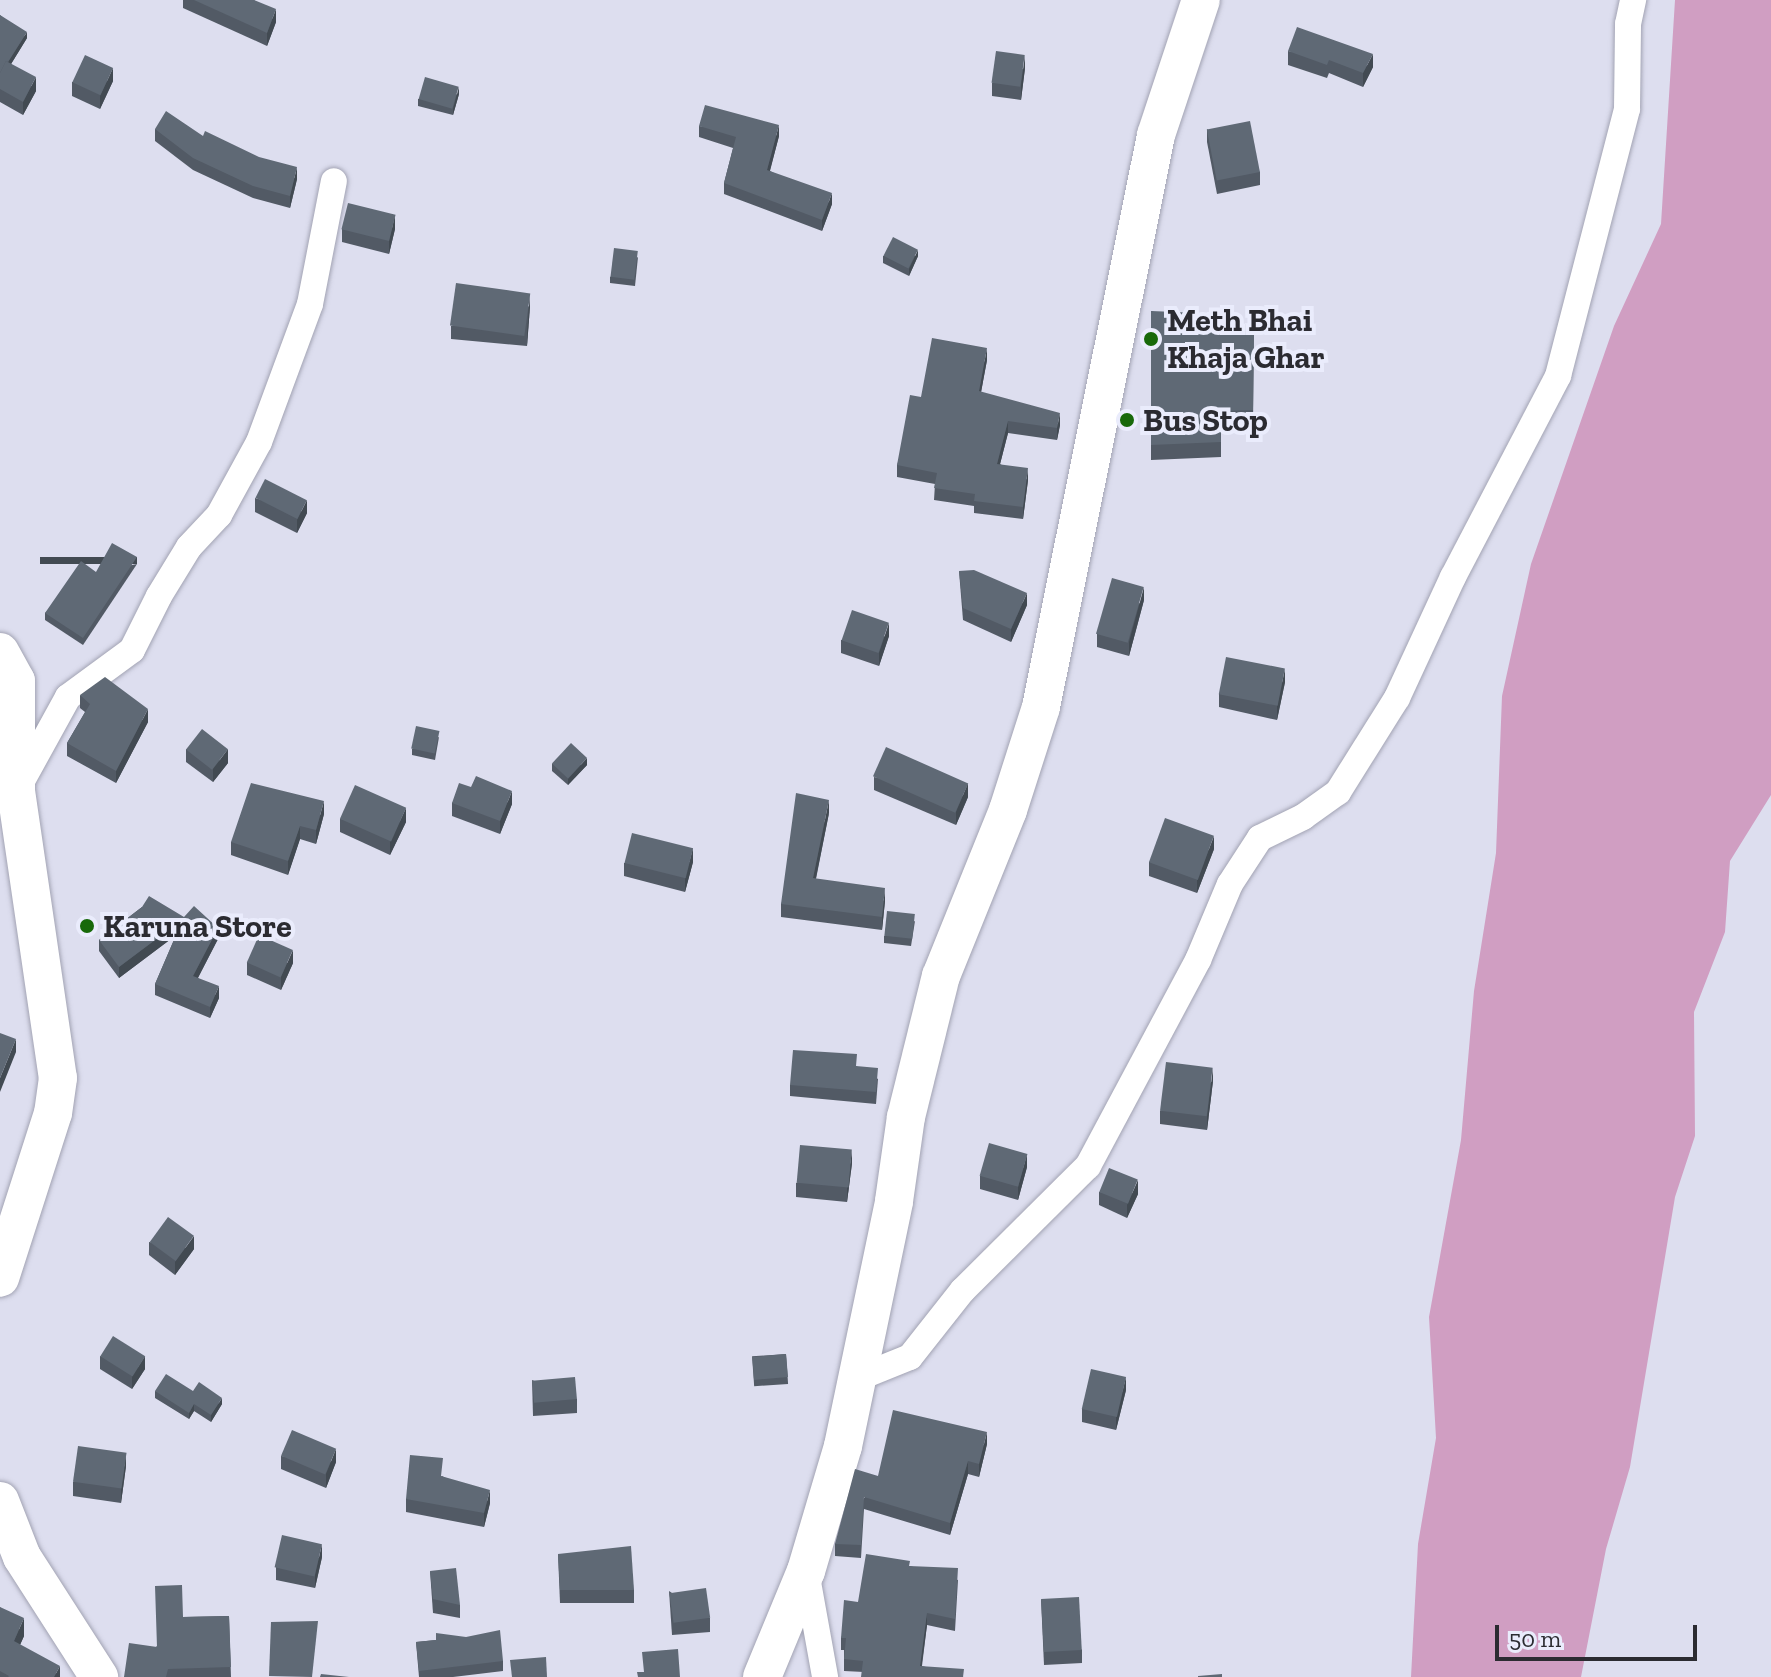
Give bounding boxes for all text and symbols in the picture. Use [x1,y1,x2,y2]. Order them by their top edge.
place label: Meth Bhai Khaja Ghar [1167,302,1325,377]
marker: Meth Bhai Khaja Ghar [1142,330,1160,348]
place label: Bus Stop [1143,401,1268,439]
marker: Bus Stop [1118,411,1136,429]
place label: Karuna Store [103,907,292,945]
marker: Karuna Store [78,917,96,935]
scale bar [1499,1609,1701,1659]
text: 50 m [1509,1624,1561,1653]

